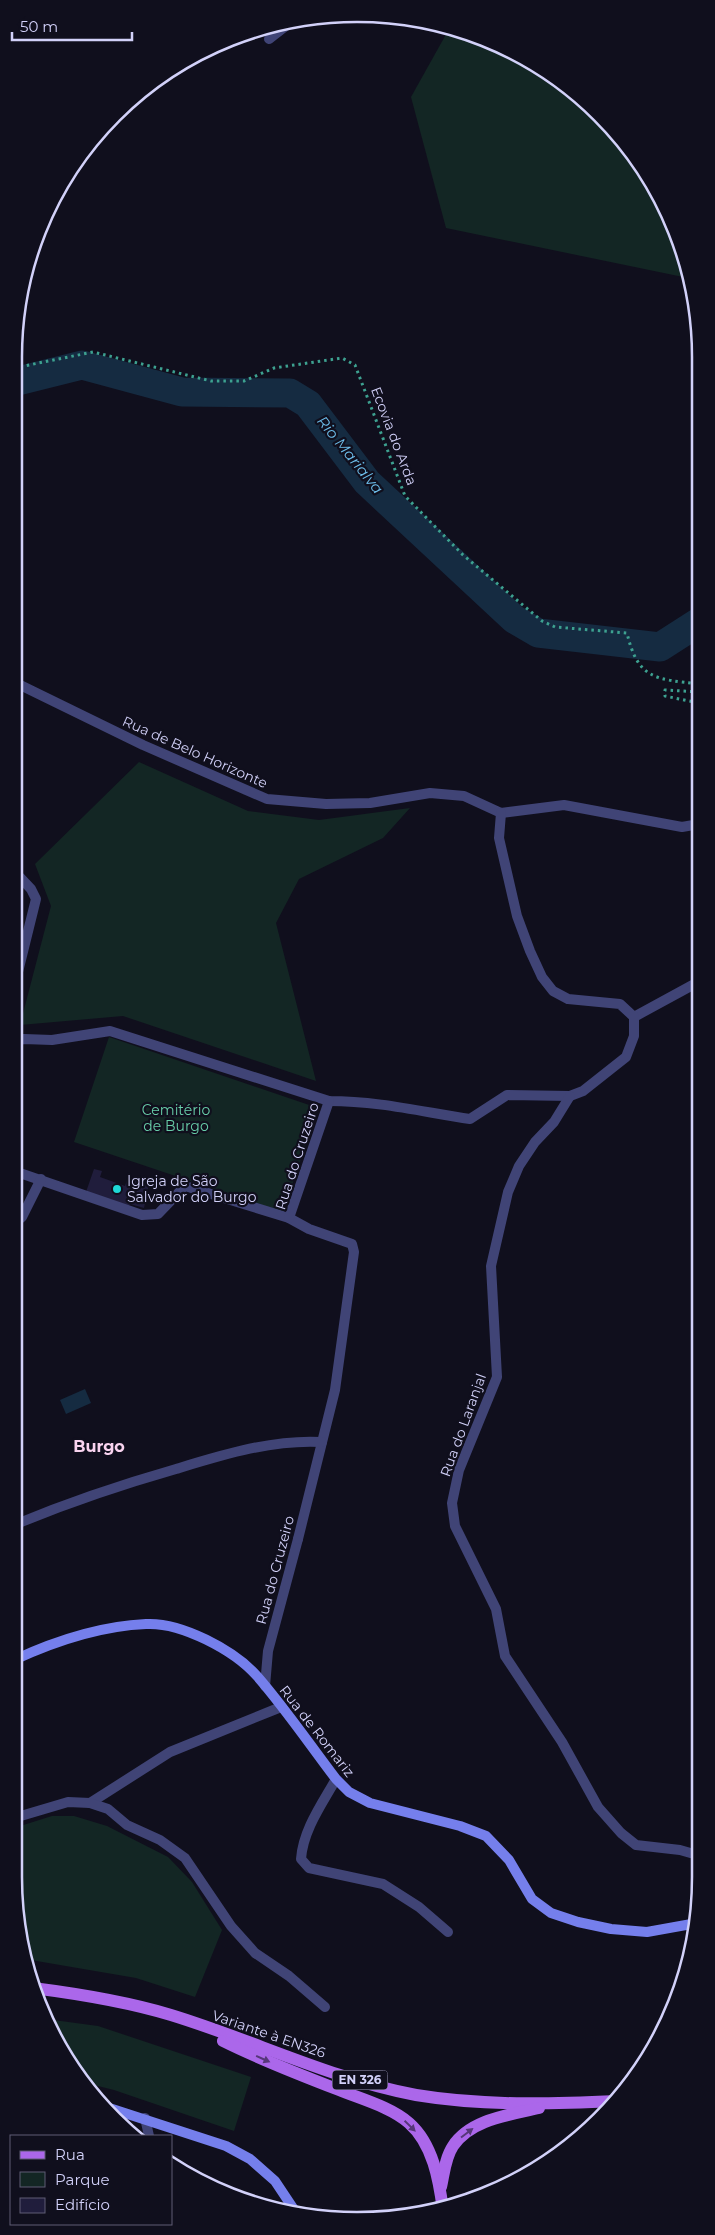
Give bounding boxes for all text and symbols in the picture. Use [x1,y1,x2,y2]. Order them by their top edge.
scale bar [12,10,132,42]
text: 50 m [20,17,58,36]
street label: Ecovia do Arda [367,384,421,488]
water label: Rio Marialva [313,412,388,498]
street label: Rua de Belo Horizonte [120,712,270,792]
street label: Rua do Cruzeiro [271,1100,323,1212]
park label: Cemitério de Burgo [142,1101,210,1135]
place label: Igreja de São Salvador do Burgo [127,1172,257,1206]
marker: Igreja de São Salvador do Burgo [111,1183,123,1195]
street label: Rua do Laranjal [436,1371,490,1479]
district label: Burgo [73,1437,125,1456]
street label: Rua do Cruzeiro [252,1513,298,1626]
street label: Rua de Romariz [276,1682,358,1780]
street label: Variante à EN326 [210,2006,329,2062]
one-way arrow [256,2056,270,2064]
road number: EN 326 [332,2070,388,2090]
one-way arrow [404,2119,416,2131]
one-way arrow [460,2128,474,2138]
legend [10,2135,172,2225]
text: Rua [55,2145,85,2164]
text: Parque [55,2170,110,2189]
text: Edifício [55,2195,110,2214]

